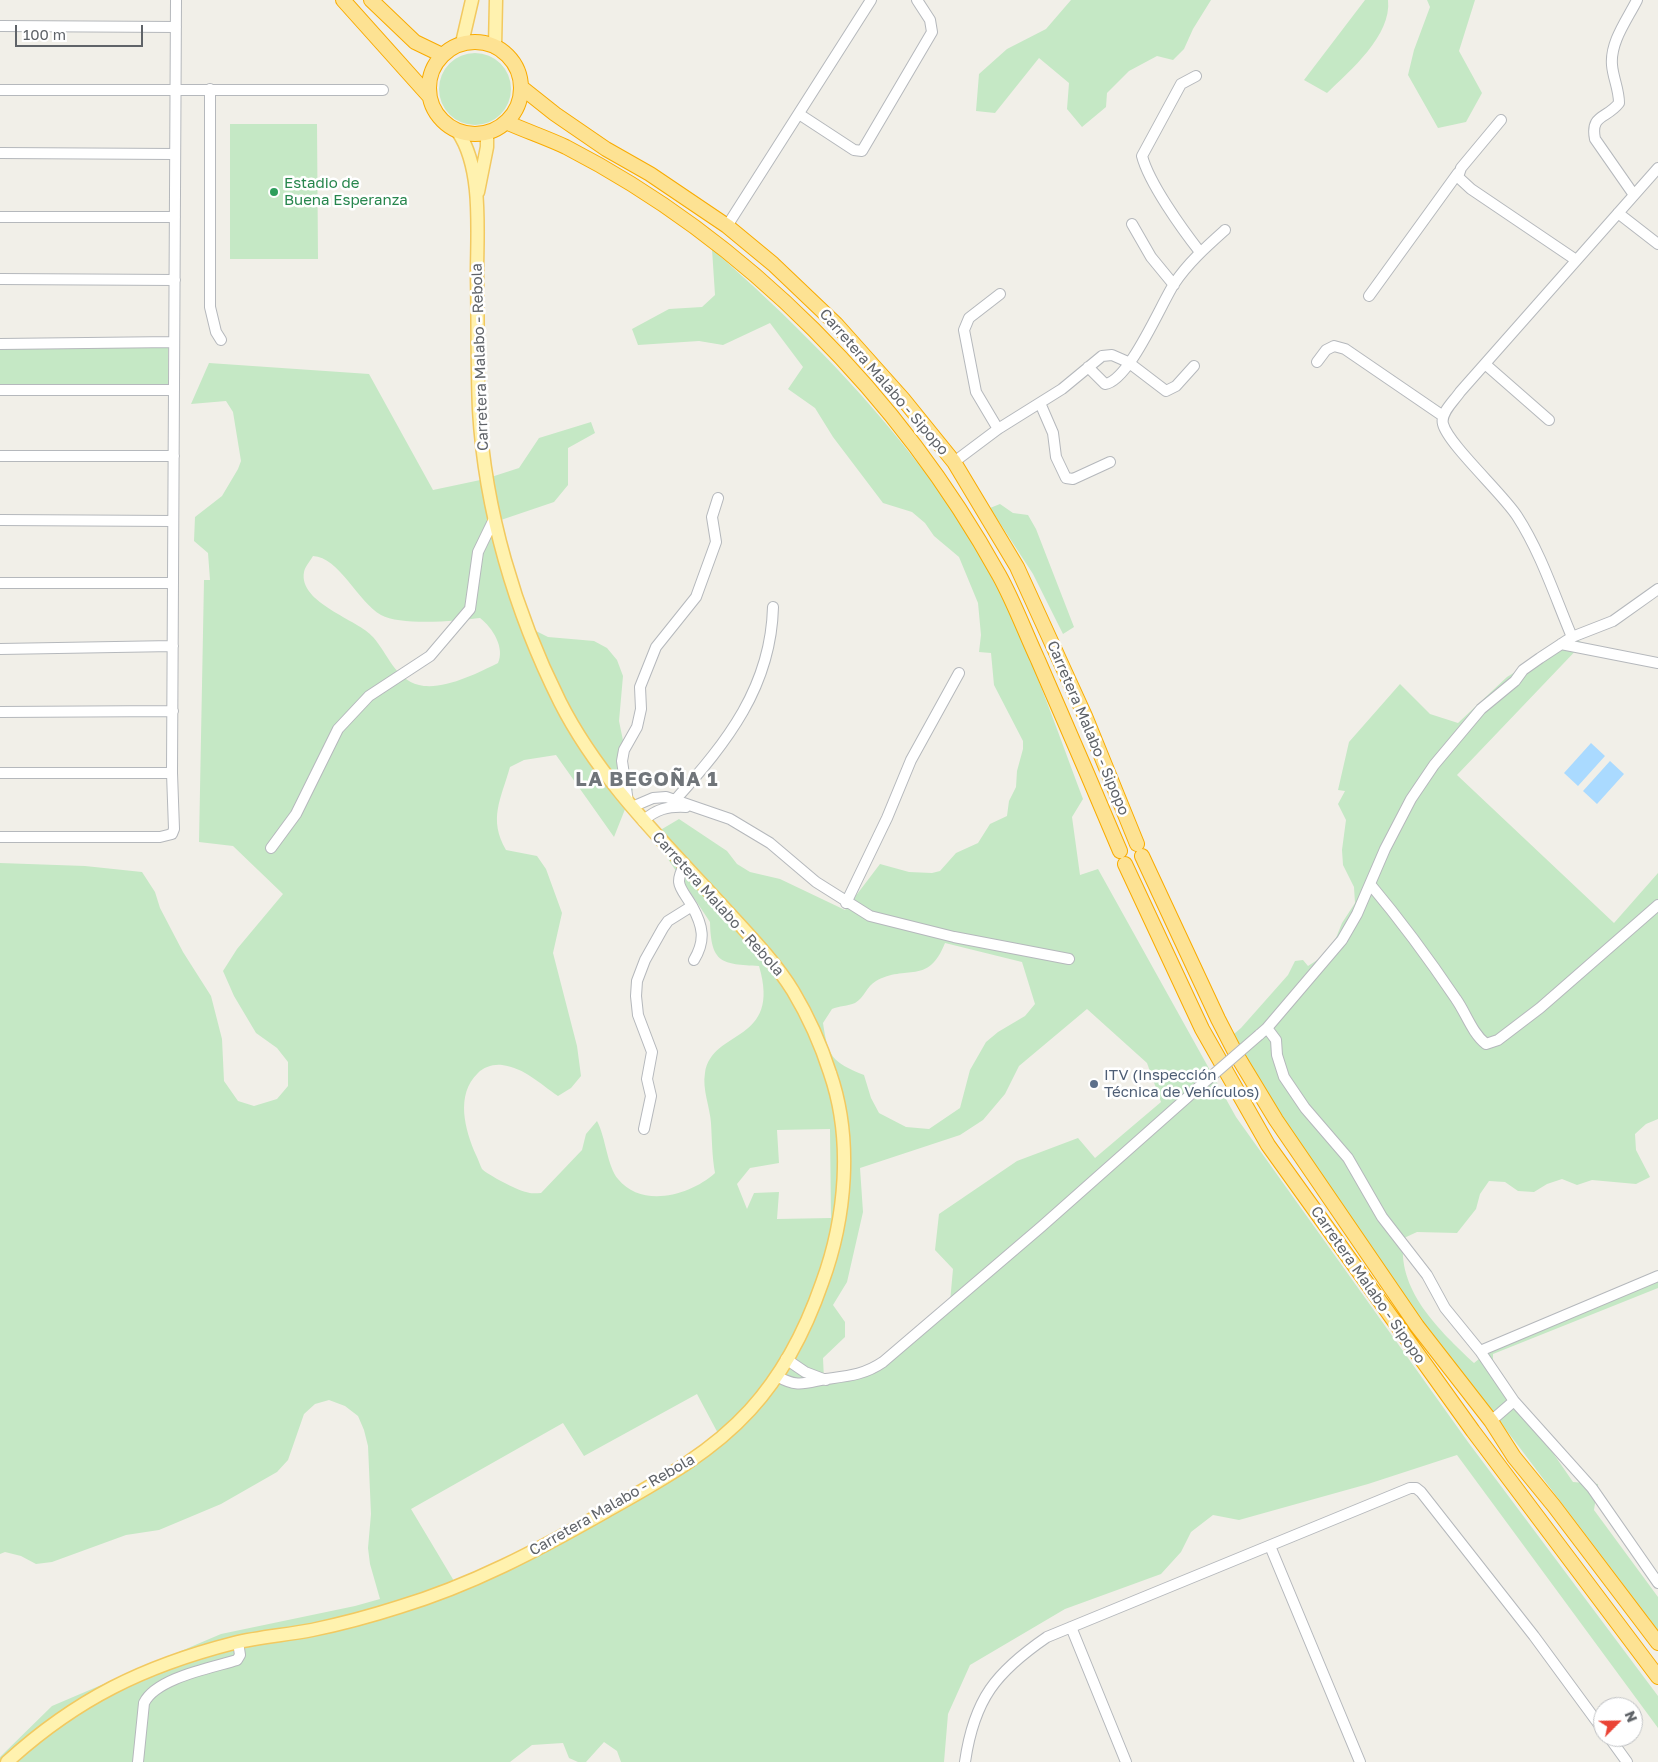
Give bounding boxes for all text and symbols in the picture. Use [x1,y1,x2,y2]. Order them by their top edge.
scale bar [18,15,145,47]
text: 100 m [23,25,66,43]
place label: Estadio de Buena Esperanza [284,174,408,209]
marker: Estadio de Buena Esperanza [268,186,280,198]
street label: Carretera Malabo - Rebola [468,263,492,451]
street label: Carretera Malabo - Sipopo [816,305,952,459]
street label: Carretera Malabo - Sipopo [1043,638,1133,818]
district label: LA BEGOÑA 1 [574,768,720,792]
street label: Carretera Malabo - Rebola [648,828,788,980]
place label: ITV (Inspección Técnica de Vehículos) [1104,1066,1260,1101]
marker: ITV (Inspección Técnica de Vehículos) [1088,1078,1100,1090]
street label: Carretera Malabo - Sipopo [1307,1203,1429,1367]
street label: Carretera Malabo - Rebola [526,1450,698,1560]
north arrow [1593,1697,1643,1747]
text: N [1621,1708,1641,1725]

